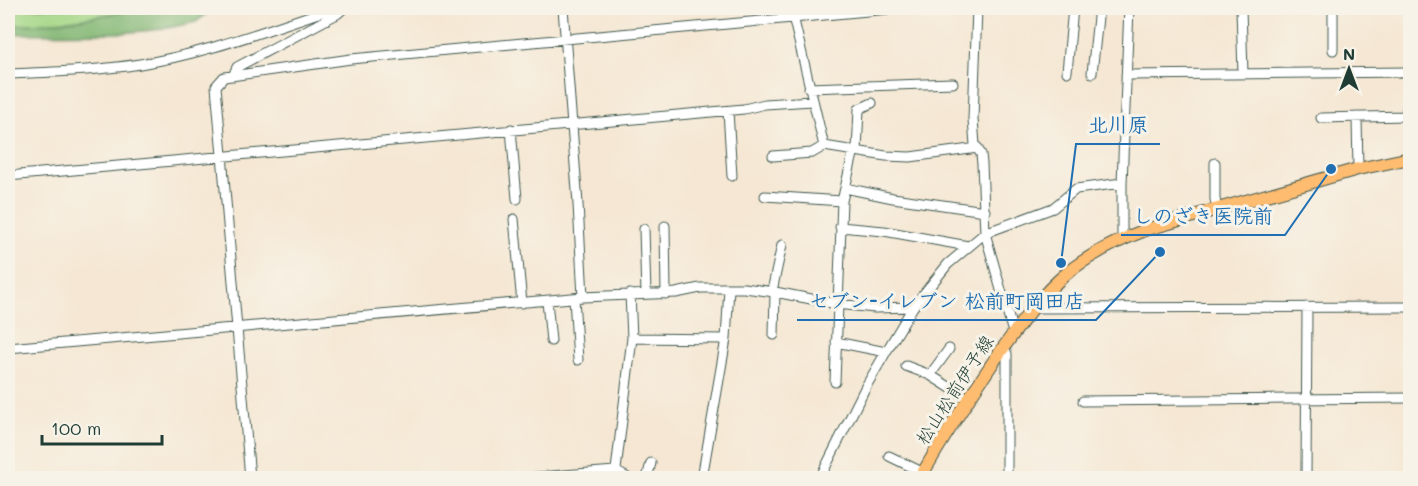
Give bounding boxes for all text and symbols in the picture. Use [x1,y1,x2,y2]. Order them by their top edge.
north arrow [1319,39,1379,99]
text: N [1343,43,1355,64]
callout: 北川原 [1076,106,1160,144]
text: 北川原 [1088,111,1148,137]
callout: しのざき医院前 [1121,197,1285,235]
text: しのざき医院前 [1133,202,1273,228]
callout: セブン-イレブン 松前町岡田店 [797,282,1096,320]
text: セブン-イレブン 松前町岡田店 [809,287,1085,313]
street label: 松山松前伊予線 [910,330,999,449]
scale bar [42,408,162,446]
text: 100 m [51,416,101,440]

